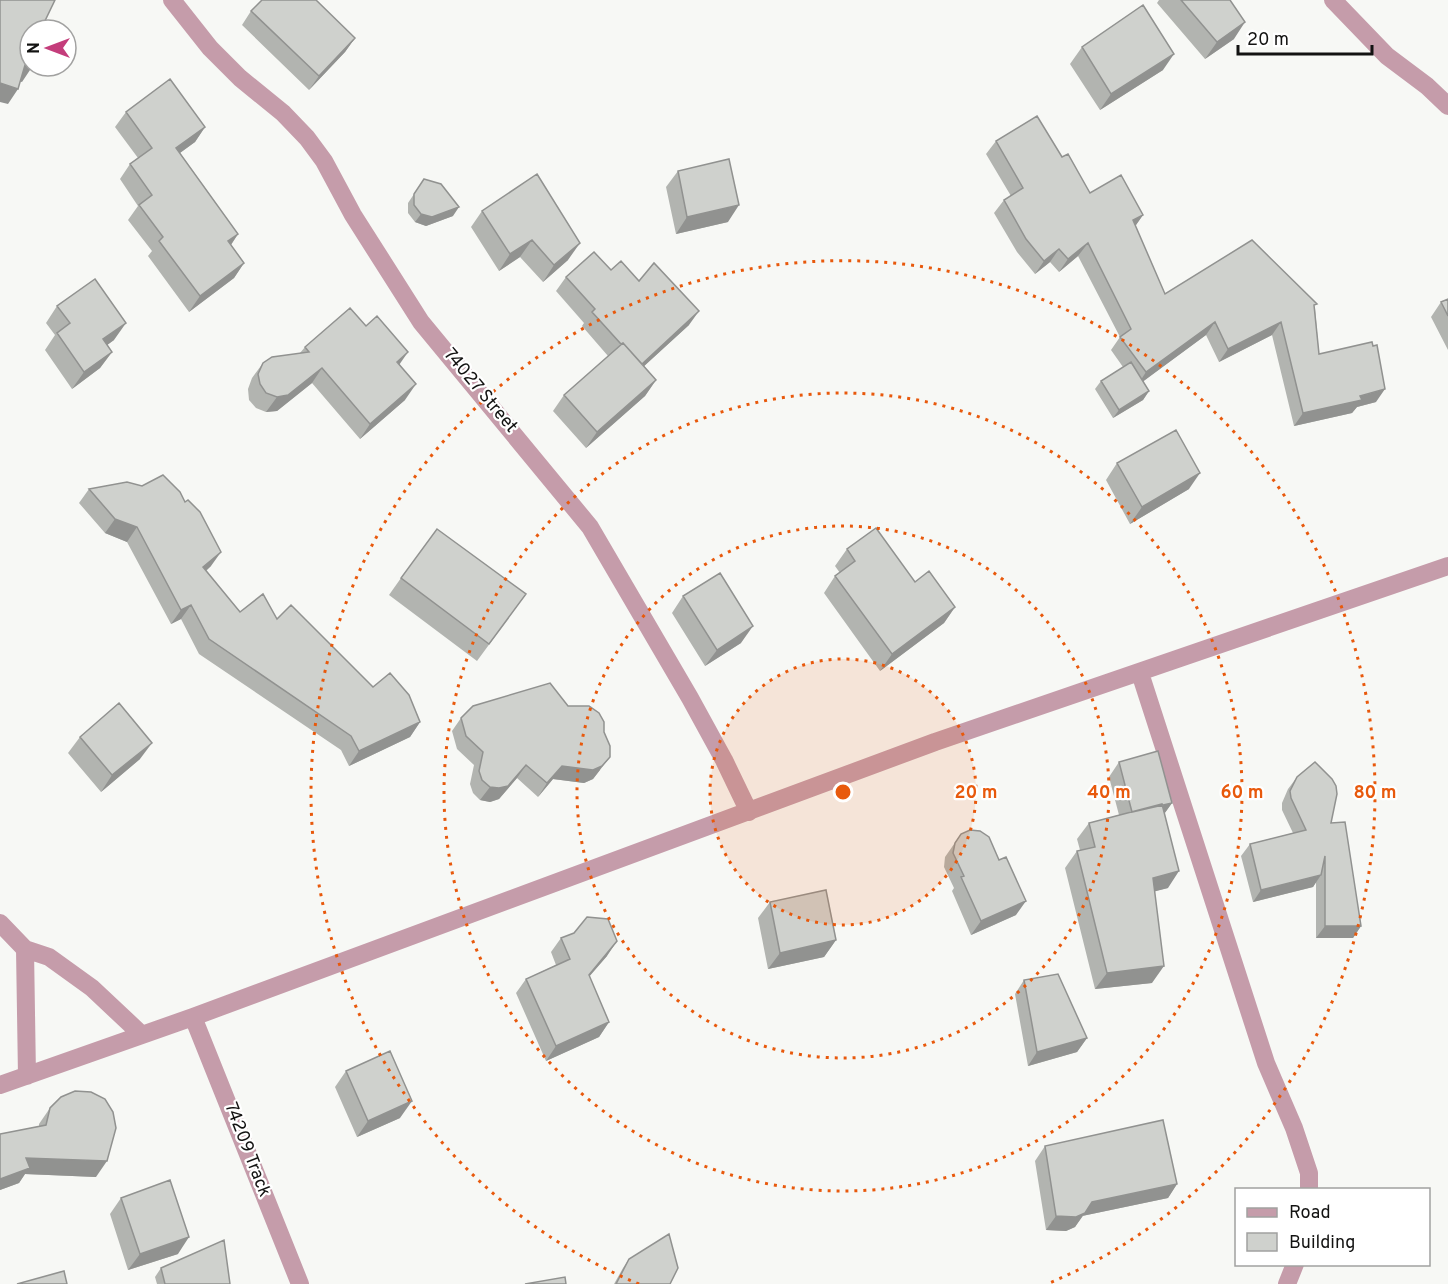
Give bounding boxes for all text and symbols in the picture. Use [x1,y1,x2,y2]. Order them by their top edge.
north arrow [18,18,78,78]
scale bar [1238,18,1372,56]
text: 20 m [1247,29,1289,52]
text: N [25,42,45,54]
street label: 74027 Street [438,344,522,438]
centre of rings [833,782,853,802]
text: 20 m [954,782,998,805]
text: 40 m [1087,782,1131,805]
text: 60 m [1220,782,1264,805]
text: 80 m [1353,782,1397,805]
street label: 74209 Track [218,1099,276,1201]
legend [1235,1188,1430,1266]
text: Road [1289,1202,1331,1225]
text: Building [1289,1232,1355,1255]

